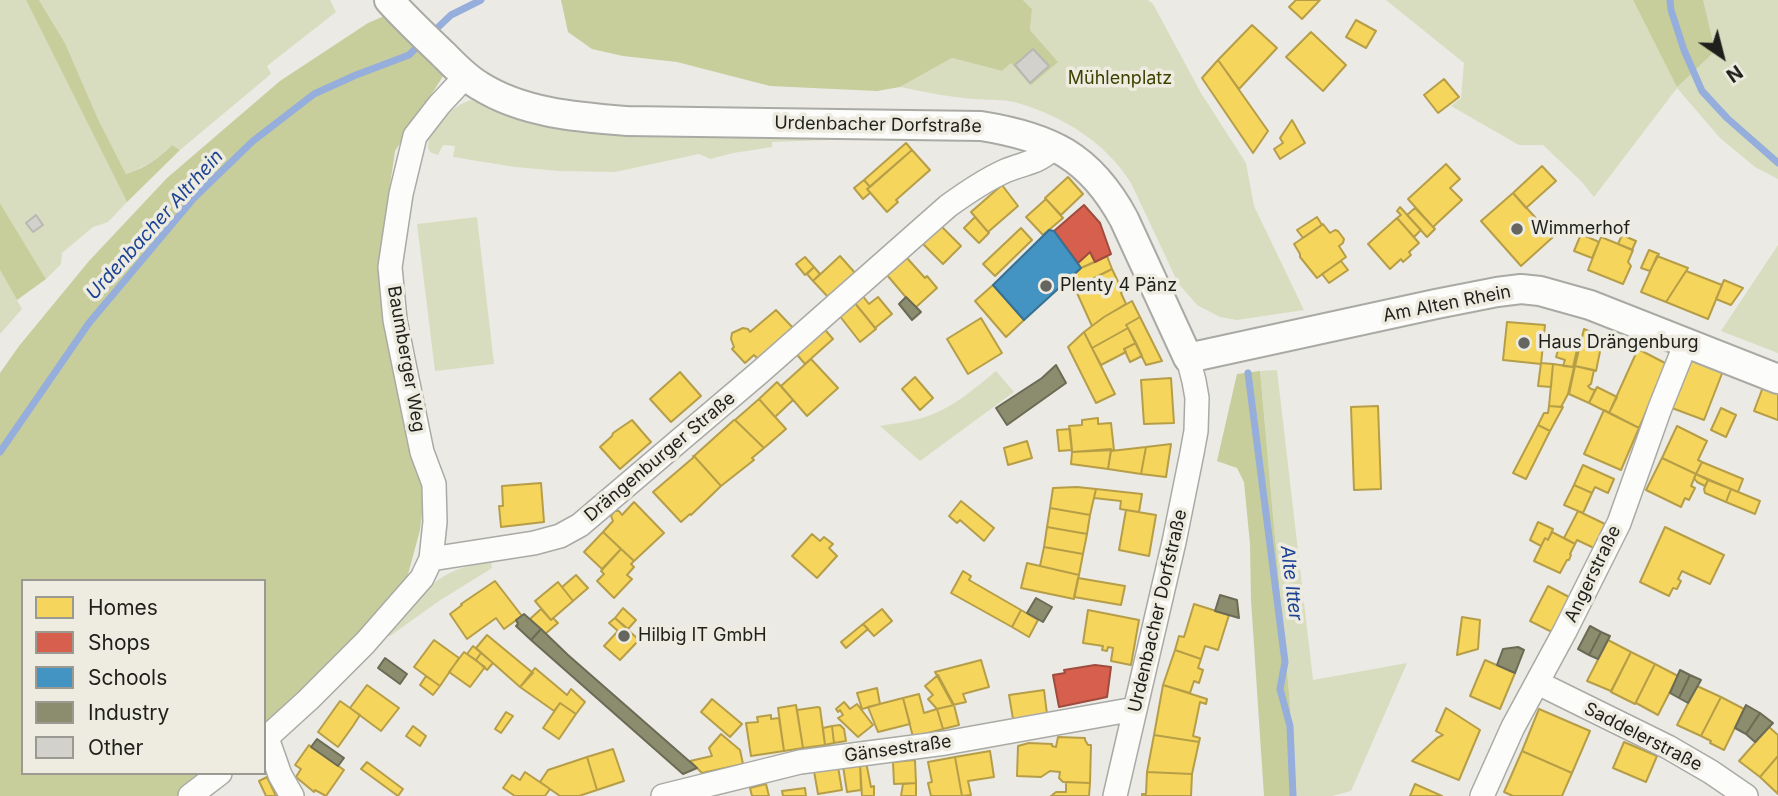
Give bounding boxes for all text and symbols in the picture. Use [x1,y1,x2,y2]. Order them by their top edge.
north arrow [1687,21,1757,91]
text: N [1722,60,1747,87]
park label: Mühlenplatz [1068,68,1172,90]
street label: Urdenbacher Dorfstraße [774,112,982,138]
water label: Urdenbacher Altrhein [82,146,228,304]
place label: Wimmerhof [1531,218,1630,240]
marker: Wimmerhof [1509,221,1525,237]
place label: Plenty 4 Pänz [1060,275,1177,297]
marker: Plenty 4 Pänz [1038,278,1054,294]
street label: Am Alten Rhein [1381,281,1513,327]
street label: Baumberger Weg [383,284,429,434]
place label: Haus Drängenburg [1538,332,1699,354]
marker: Haus Drängenburg [1516,335,1532,351]
street label: Drängenburger Straße [580,388,740,526]
street label: Urdenbacher Dorfstraße [1124,507,1192,715]
street label: Angerstraße [1560,522,1626,626]
water label: Alte Itter [1275,544,1307,622]
legend [21,579,266,775]
text: Homes [88,595,158,620]
place label: Hilbig IT GmbH [638,625,767,647]
marker: Hilbig IT GmbH [616,628,632,644]
text: Shops [88,630,150,655]
text: Schools [88,665,167,690]
street label: Saddelerstraße [1580,698,1706,776]
text: Industry [88,700,169,725]
street label: Gänsestraße [843,731,953,767]
text: Other [88,735,144,760]

